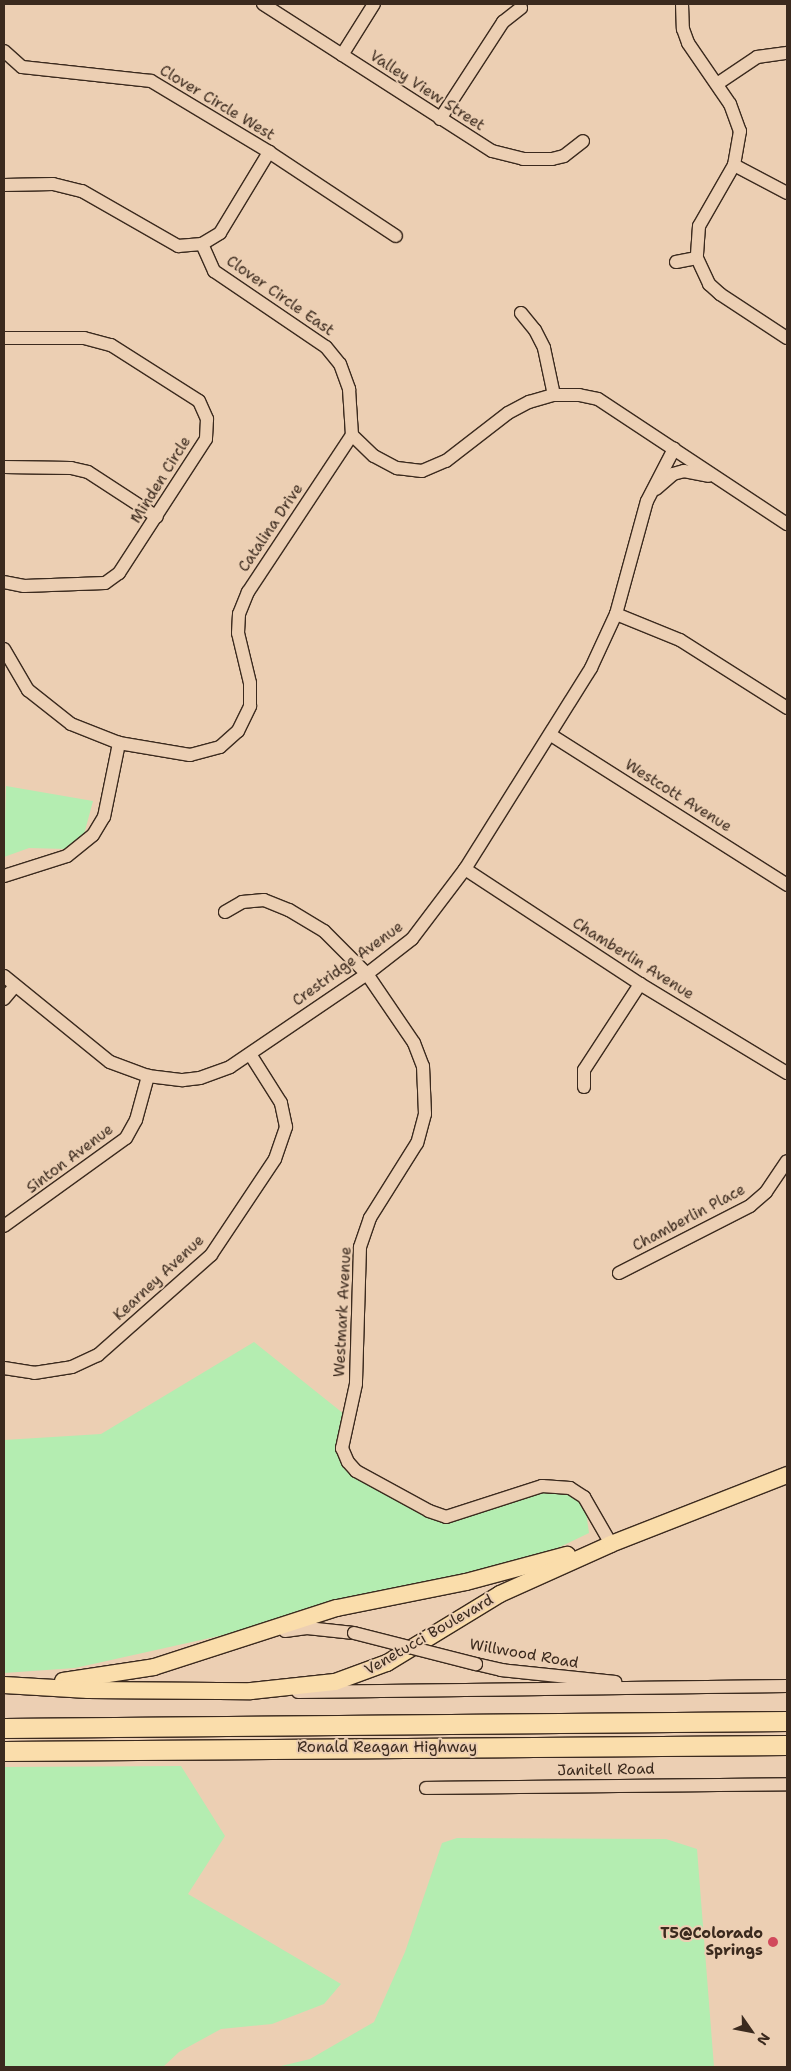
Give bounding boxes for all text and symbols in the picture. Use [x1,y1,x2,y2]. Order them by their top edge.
street label: Valley View Street [366,47,488,135]
street label: Clover Circle West [156,62,278,144]
street label: Clover Circle East [223,252,337,340]
street label: Minden Circle [127,433,195,527]
street label: Catalina Drive [235,481,307,575]
street label: Westcott Avenue [621,756,735,836]
street label: Chamberlin Avenue [569,914,697,1004]
street label: Crestridge Avenue [289,918,407,1010]
street label: Sinton Avenue [23,1121,117,1197]
street label: Chamberlin Place [630,1181,748,1255]
street label: Kearney Avenue [110,1231,208,1325]
street label: Westmark Avenue [331,1246,355,1378]
street label: Venetucci Boulevard [362,1591,496,1679]
street label: Willwood Road [468,1636,580,1672]
street label: Ronald Reagan Highway [297,1739,477,1757]
street label: Janitell Road [557,1760,655,1780]
place label: T5@Colorado Springs [660,1924,763,1959]
marker: T5@Colorado Springs [767,1936,779,1948]
north arrow [726,2006,776,2056]
text: N [753,2030,774,2049]

